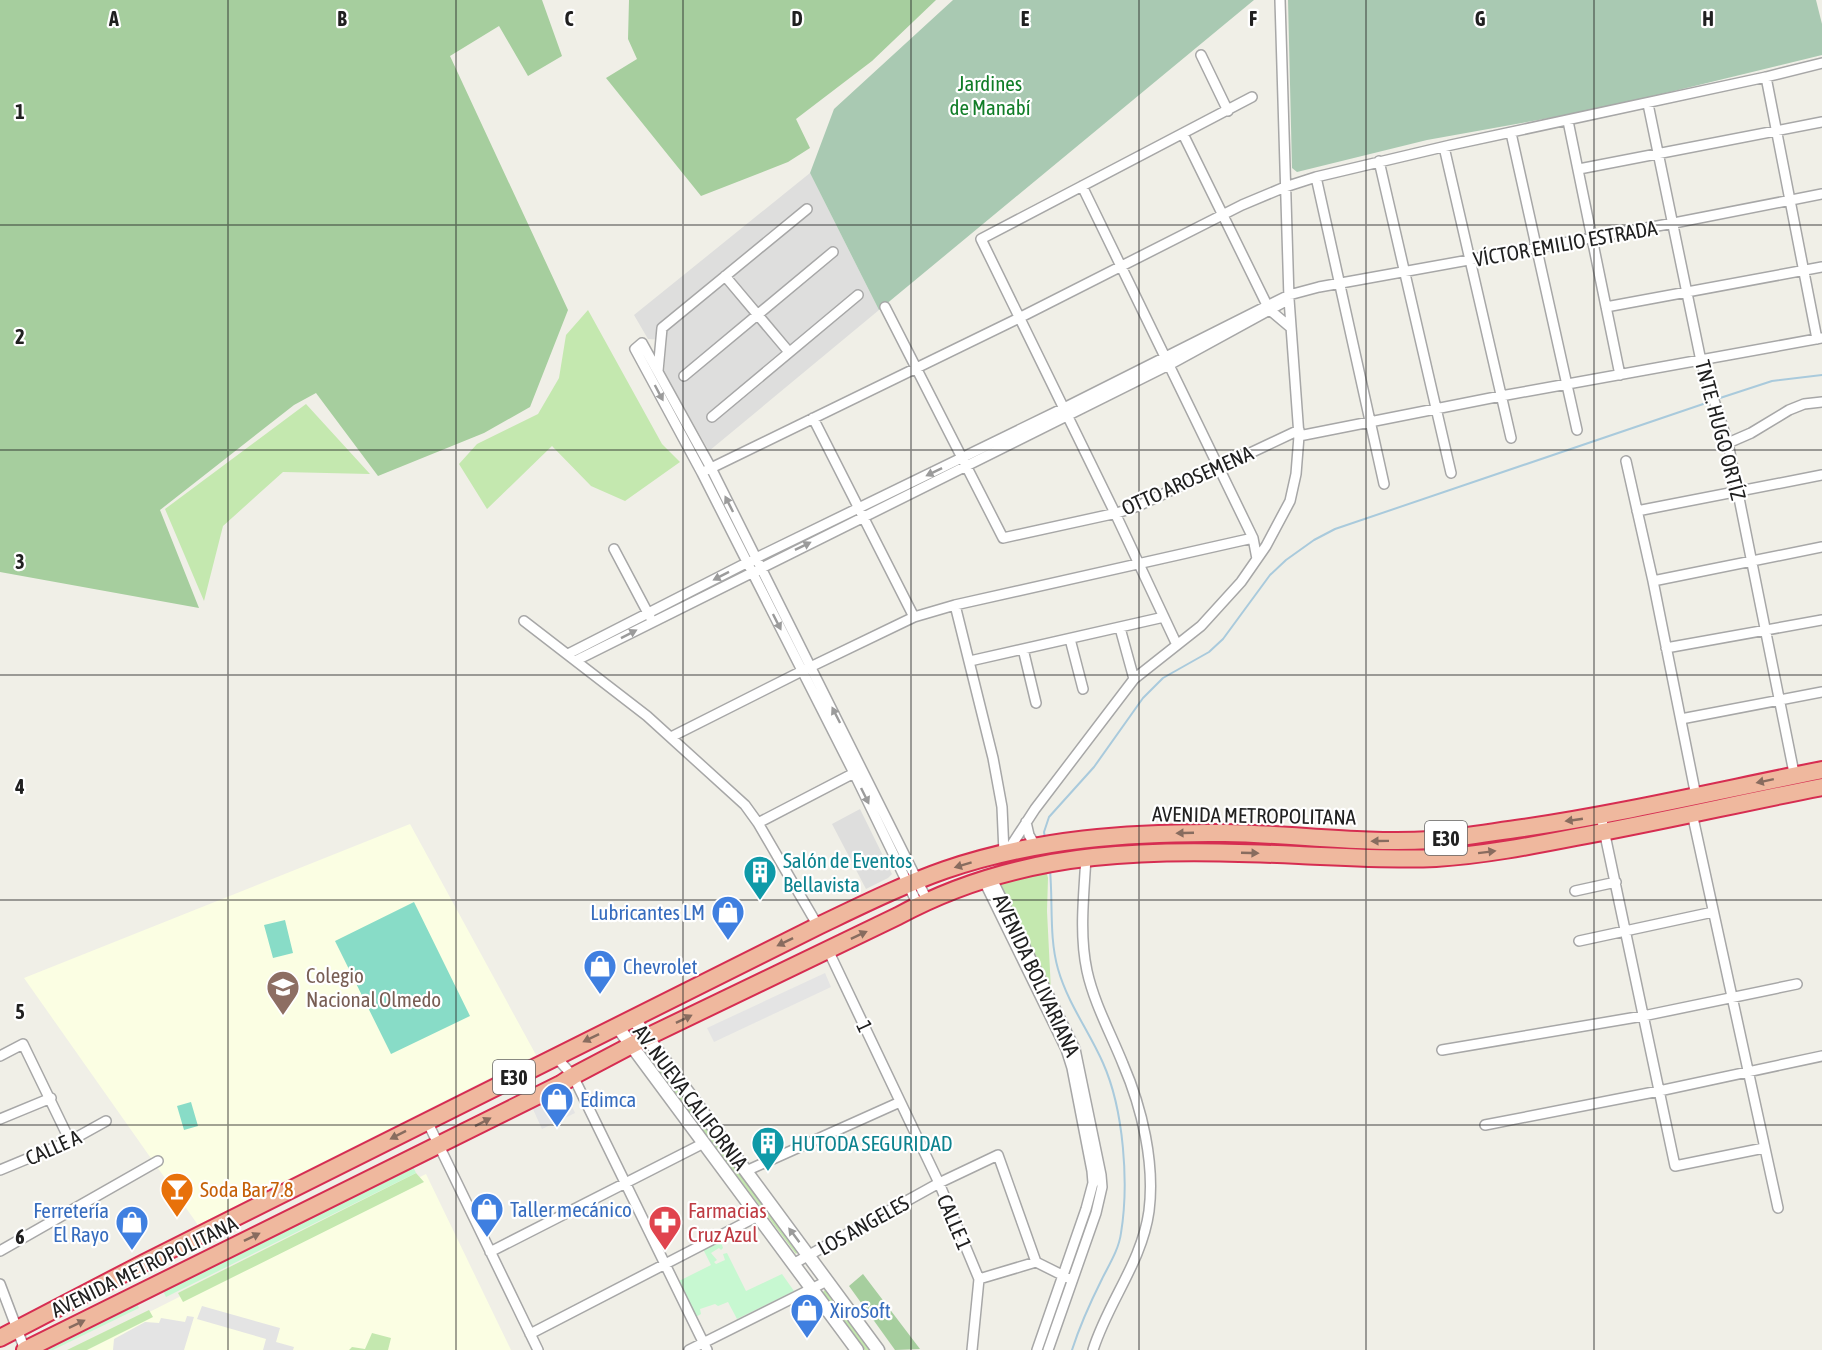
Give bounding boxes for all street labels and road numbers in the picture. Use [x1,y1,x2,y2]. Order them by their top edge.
street label: VÍCTOR EMILIO ESTRADA [1471,215,1660,271]
street label: TNTE. HUGO ORTÍZ [1691,357,1751,503]
street label: OTTO AROSEMENA [1118,440,1257,520]
street label: AVENIDA METROPOLITANA [1152,801,1357,829]
road number: E30 [1425,821,1467,855]
street label: AVENIDA BOLIVARIANA [989,890,1085,1061]
street label: 1 [852,1016,878,1036]
street label: AV. NUEVA CALIFORNIA [629,1020,754,1175]
road number: E30 [493,1060,535,1094]
street label: CALLE A [22,1124,85,1170]
street label: LOS ANGELES [813,1190,913,1260]
street label: CALLE 1 [933,1191,977,1253]
street label: AVENIDA METROPOLITANA [47,1210,242,1321]

